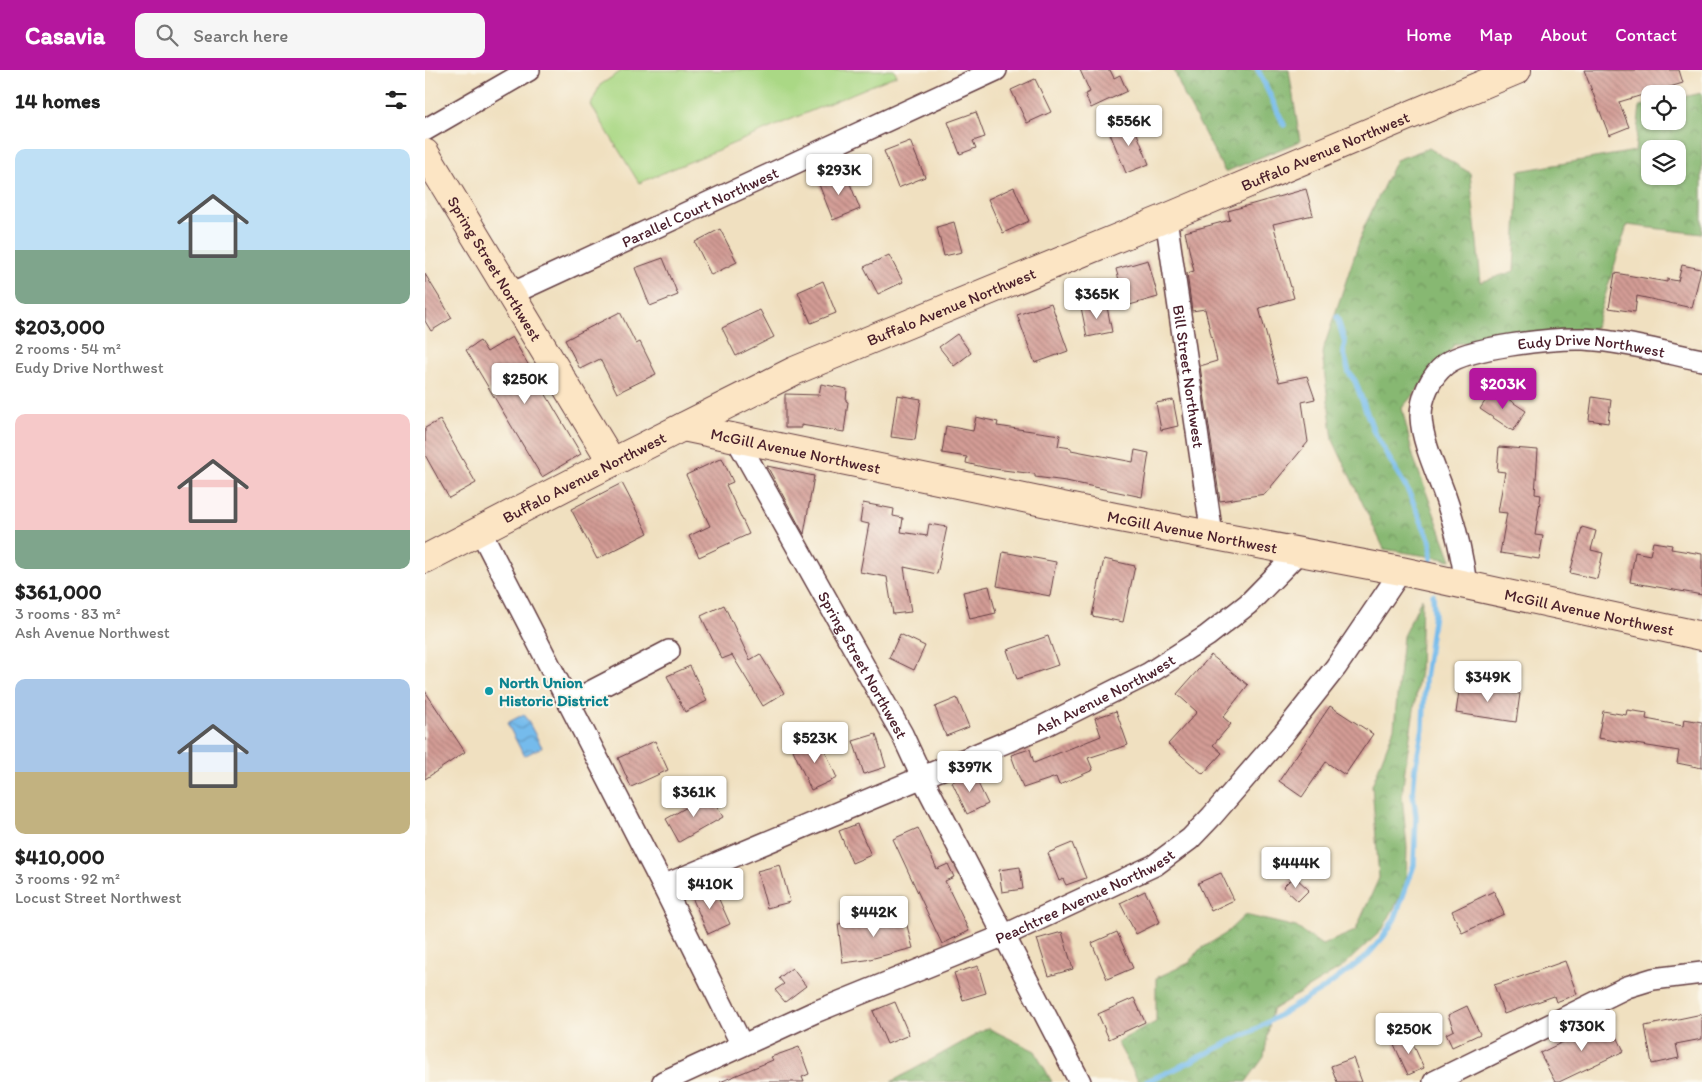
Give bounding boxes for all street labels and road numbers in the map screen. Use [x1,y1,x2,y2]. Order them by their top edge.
street label: Buffalo Avenue Northwest [1238,107,1412,195]
street label: Parallel Court Northwest [619,163,781,252]
street label: Spring Street Northwest [443,193,546,345]
street label: Buffalo Avenue Northwest [864,264,1039,350]
street label: Bill Street Northwest [1169,304,1208,449]
street label: Eudy Drive Northwest [1516,330,1667,362]
street label: McGill Avenue Northwest [709,424,882,478]
street label: Buffalo Avenue Northwest [499,428,669,527]
street label: McGill Avenue Northwest [1105,507,1279,557]
street label: McGill Avenue Northwest [1503,585,1676,640]
street label: Spring Street Northwest [814,588,912,742]
street label: Ash Avenue Northwest [1032,650,1179,739]
street label: Peachtree Avenue Northwest [992,845,1178,948]

